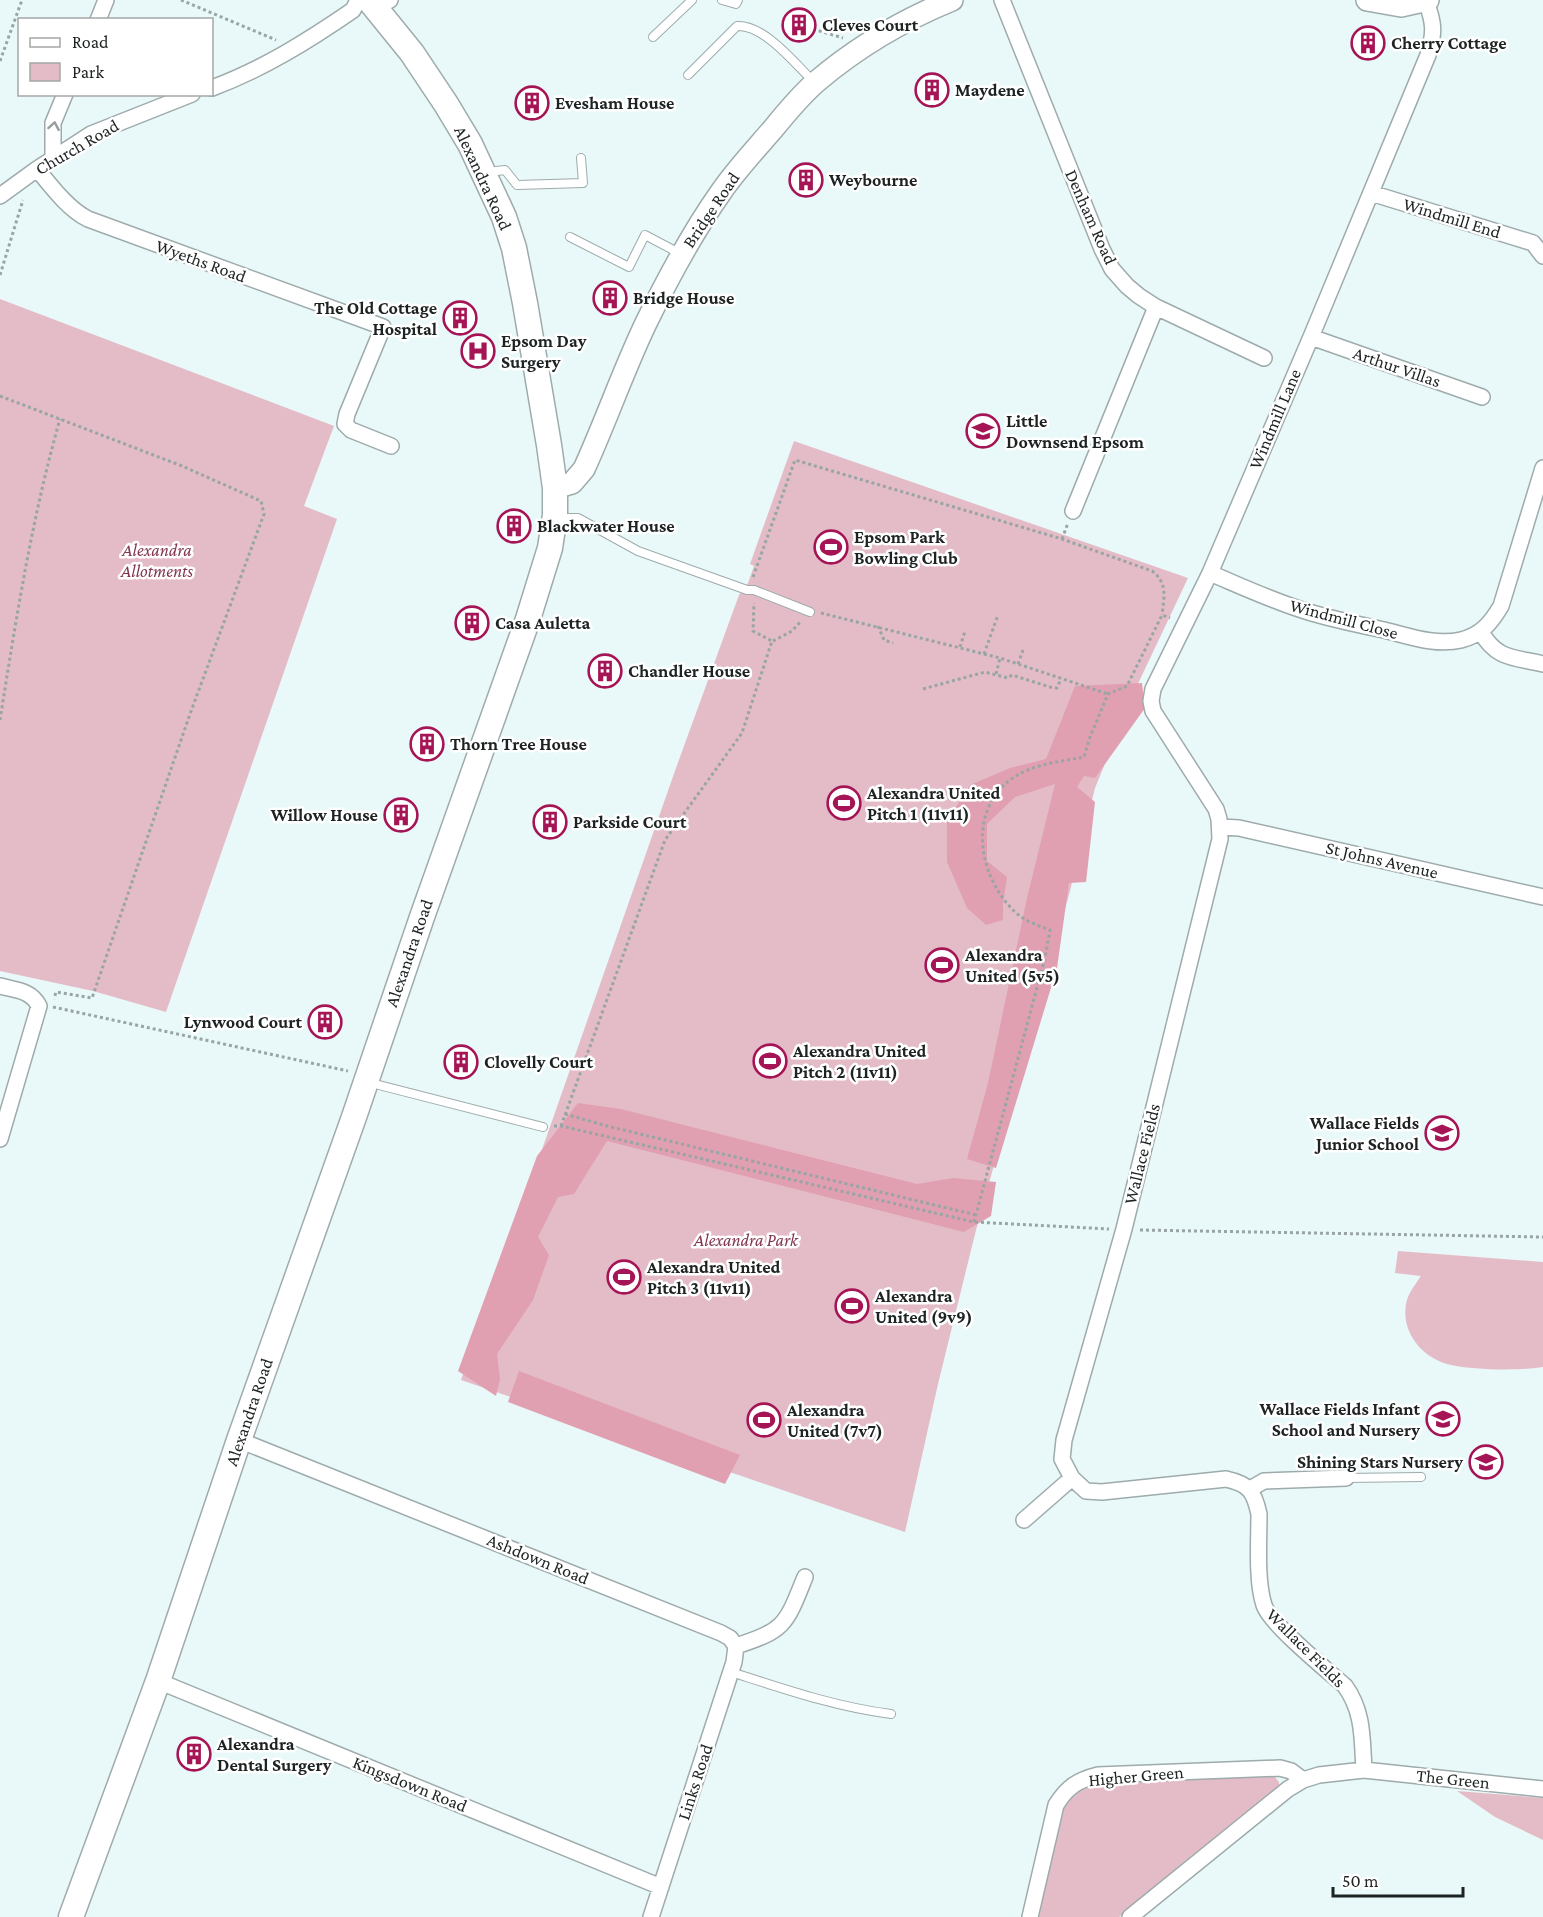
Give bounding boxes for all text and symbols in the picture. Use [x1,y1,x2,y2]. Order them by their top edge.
building icon: Cleves Court [781,7,817,43]
place label: Cleves Court [822,15,919,35]
legend [18,18,213,96]
building icon: Cherry Cottage [1350,25,1386,61]
text: Road [72,32,109,52]
place label: Cherry Cottage [1391,33,1507,53]
text: Park [72,62,104,82]
building icon: Maydene [914,72,950,108]
place label: Maydene [955,80,1025,100]
building icon: Evesham House [514,85,550,121]
place label: Evesham House [555,93,674,113]
street label: Church Road [32,115,123,179]
one-way arrow [48,121,60,130]
street label: Alexandra Road [450,123,516,234]
building icon: Weybourne [788,162,824,198]
street label: Denham Road [1061,166,1121,268]
street label: Bridge Road [678,168,744,252]
place label: Weybourne [828,170,917,190]
street label: Windmill End [1401,194,1504,242]
street label: Wyeths Road [153,235,249,287]
building icon: Bridge House [592,280,628,316]
place label: Bridge House [633,288,734,308]
place label: The Old Cottage Hospital [314,298,437,339]
building icon: The Old Cottage Hospital [442,300,478,336]
place label: Epsom Day Surgery [501,331,587,372]
hospital icon: Epsom Day Surgery [460,333,496,369]
street label: Arthur Villas [1351,343,1443,391]
street label: Windmill Lane [1245,366,1305,472]
place label: Little Downsend Epsom [1006,411,1145,452]
school or university icon: Little Downsend Epsom [965,413,1001,449]
building icon: Blackwater House [496,508,532,544]
place label: Blackwater House [537,516,675,536]
place label: Epsom Park Bowling Club [854,527,958,568]
sports icon: Epsom Park Bowling Club [813,529,849,565]
park label: Alexandra Allotments [120,540,193,581]
street label: Windmill Close [1288,595,1400,643]
building icon: Casa Auletta [454,605,490,641]
place label: Casa Auletta [495,613,590,633]
building icon: Chandler House [587,653,623,689]
place label: Chandler House [628,661,750,681]
building icon: Thorn Tree House [409,726,445,762]
place label: Thorn Tree House [450,734,587,754]
place label: Alexandra United Pitch 1 (11v11) [866,783,1001,825]
sports icon: Alexandra United Pitch 1 (11v11) [826,785,862,821]
building icon: Willow House [383,797,419,833]
building icon: Parkside Court [532,804,568,840]
place label: Willow House [270,805,378,825]
place label: Parkside Court [573,812,687,832]
street label: St Johns Avenue [1324,837,1440,883]
street label: Alexandra Road [381,896,437,1010]
place label: Alexandra United (5v5) [964,945,1060,987]
sports icon: Alexandra United (5v5) [924,947,960,983]
building icon: Lynwood Court [307,1004,343,1040]
place label: Lynwood Court [184,1012,303,1032]
place label: Alexandra United Pitch 2 (11v11) [792,1041,927,1083]
sports icon: Alexandra United Pitch 2 (11v11) [752,1043,788,1079]
building icon: Clovelly Court [443,1044,479,1080]
place label: Clovelly Court [484,1052,594,1072]
street label: Wallace Fields [1120,1102,1164,1206]
place label: Wallace Fields Junior School [1309,1113,1419,1154]
school or university icon: Wallace Fields Junior School [1424,1115,1460,1151]
park label: Alexandra Park [693,1230,799,1250]
place label: Alexandra United Pitch 3 (11v11) [646,1257,781,1299]
sports icon: Alexandra United Pitch 3 (11v11) [606,1259,642,1295]
place label: Alexandra United (9v9) [874,1286,973,1328]
sports icon: Alexandra United (9v9) [834,1288,870,1324]
street label: Alexandra Road [221,1355,277,1469]
place label: Wallace Fields Infant School and Nursery [1258,1399,1421,1440]
place label: Alexandra United (7v7) [786,1400,883,1442]
school or university icon: Wallace Fields Infant School and Nursery [1425,1401,1461,1437]
sports icon: Alexandra United (7v7) [746,1402,782,1438]
school or university icon: Shining Stars Nursery [1468,1444,1504,1480]
place label: Shining Stars Nursery [1297,1452,1463,1472]
street label: Ashdown Road [484,1529,592,1589]
street label: Wallace Fields [1262,1604,1350,1692]
place label: Alexandra Dental Surgery [216,1734,332,1775]
building icon: Alexandra Dental Surgery [176,1736,212,1772]
street label: Links Road [673,1741,717,1823]
street label: Kingsdown Road [350,1752,471,1816]
street label: Higher Green [1088,1762,1185,1790]
street label: The Green [1415,1765,1491,1793]
scale bar [1333,1860,1464,1898]
text: 50 m [1342,1871,1379,1891]

